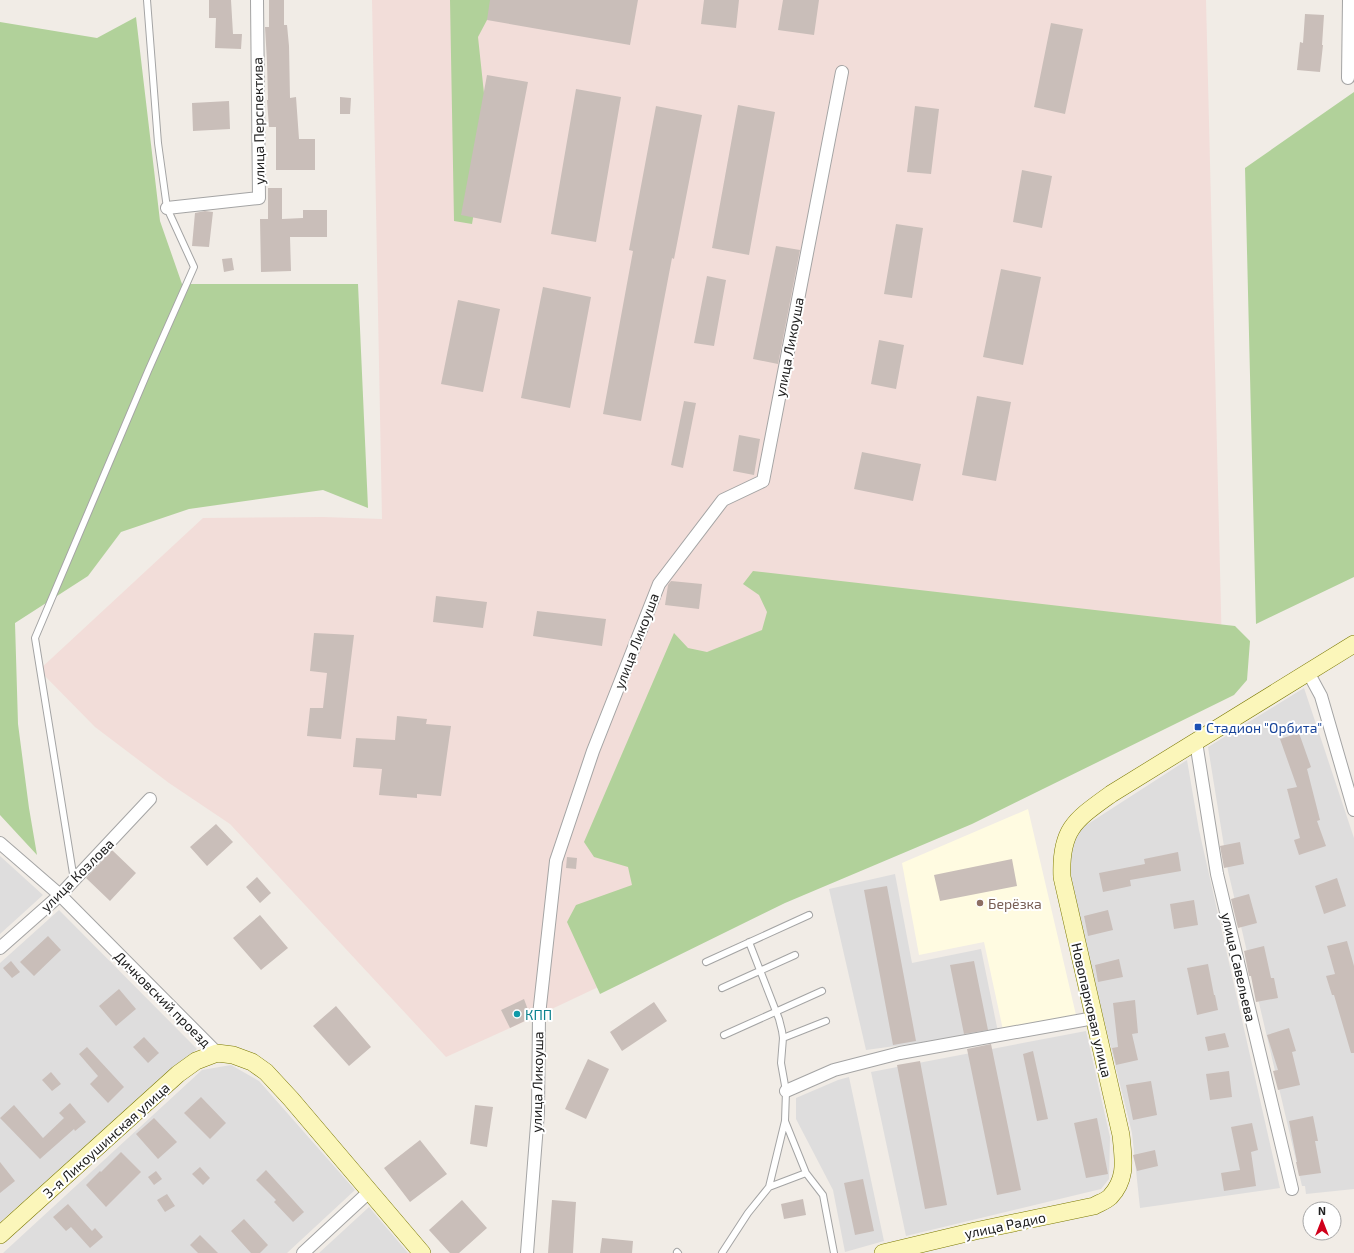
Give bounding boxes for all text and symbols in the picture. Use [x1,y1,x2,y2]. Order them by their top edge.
street label: улица Перспектива [248,57,268,185]
street label: улица Ликоуша [771,296,807,398]
street label: улица Ликоуша [610,591,662,691]
place label: Стадион "Орбита" [1206,719,1322,736]
marker: Стадион "Орбита" [1193,722,1203,732]
street label: улица Козлова [37,835,117,915]
place label: Берёзка [988,895,1042,912]
marker: Берёзка [975,898,985,908]
street label: улица Савельева [1218,911,1260,1023]
street label: Новопарковая улица [1068,941,1116,1079]
street label: Дичковский проезд [111,947,215,1051]
place label: КПП [525,1006,552,1023]
marker: КПП [512,1009,522,1019]
street label: улица Ликоуша [528,1031,546,1133]
street label: 3-я Ликоушинская улица [39,1079,173,1201]
north arrow [1302,1201,1342,1241]
text: N [1318,1204,1326,1217]
street label: улица Радио [963,1208,1047,1242]

